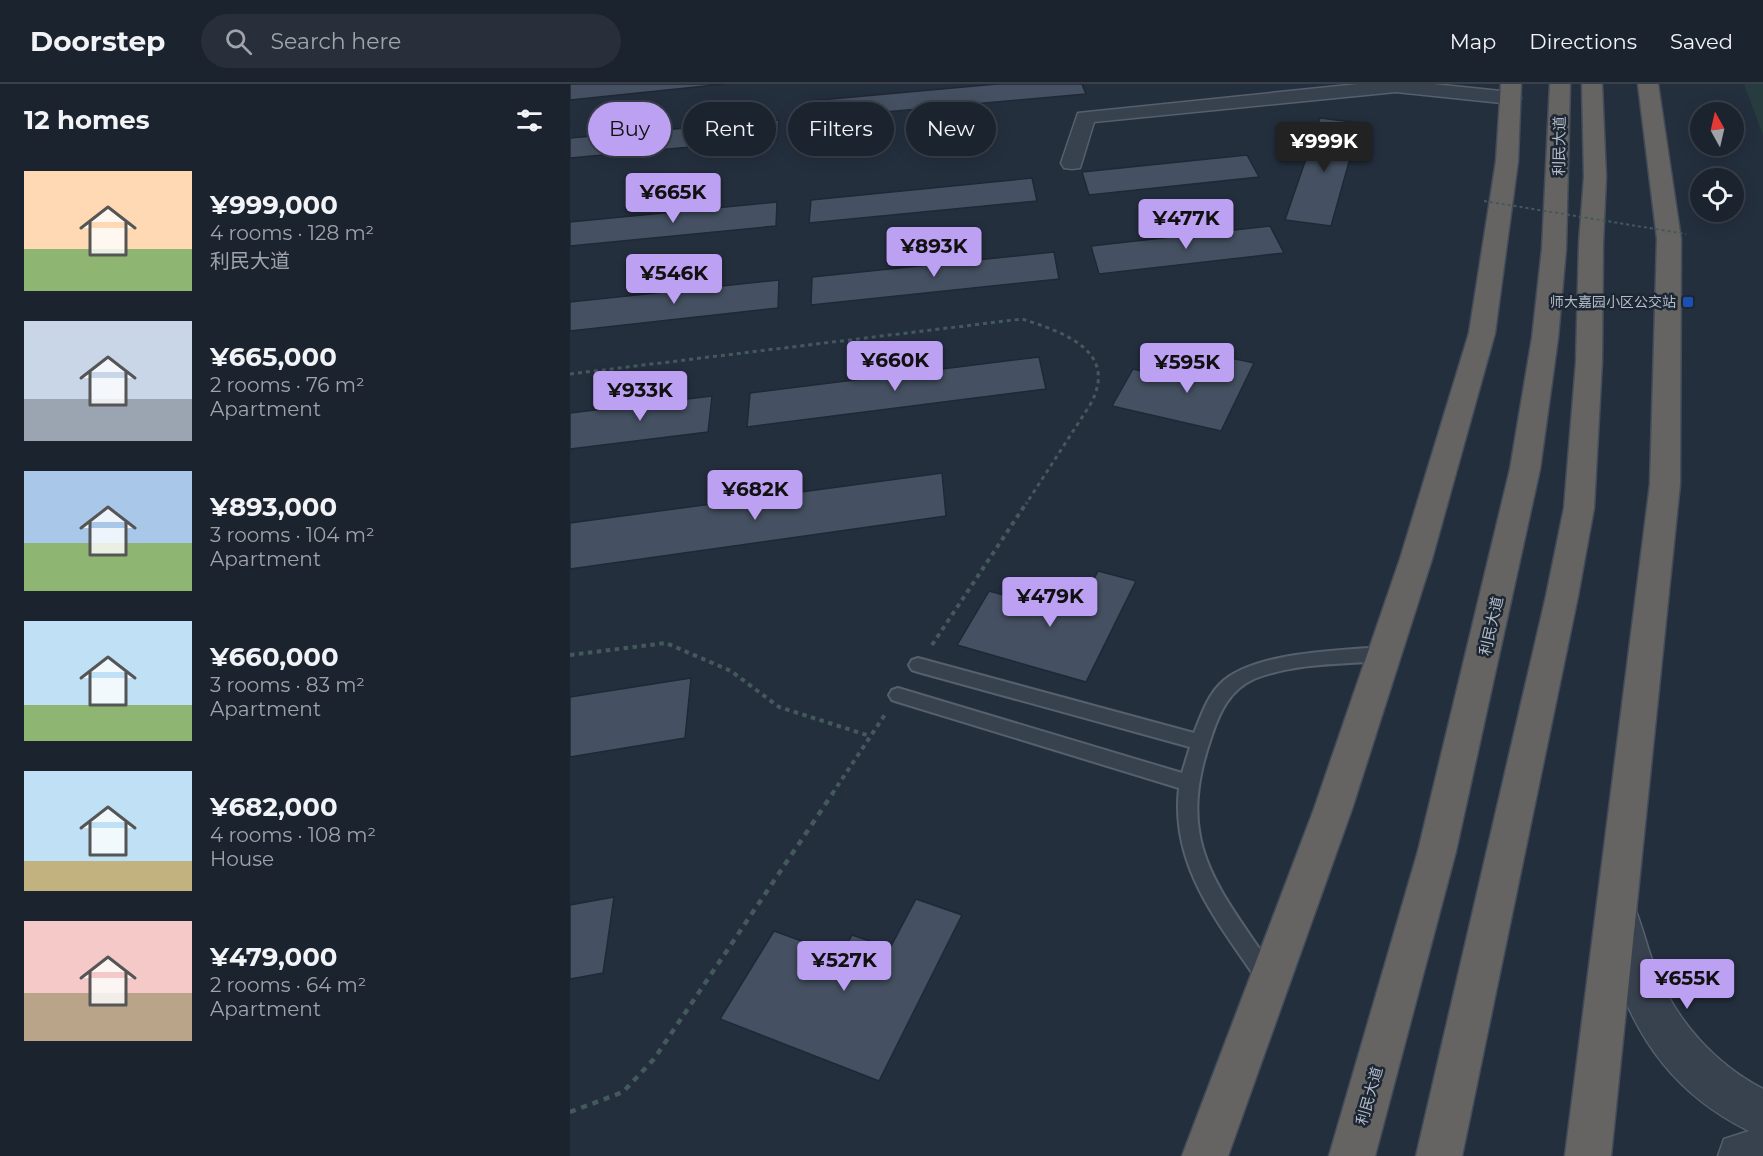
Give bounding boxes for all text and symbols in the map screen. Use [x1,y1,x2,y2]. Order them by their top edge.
search box [201,14,621,68]
text: Doorstep [30,24,165,58]
icon: search [222,25,255,58]
text: Search here [270,28,401,55]
text: Map [1450,29,1496,54]
text: Directions [1529,29,1637,54]
text: Saved [1670,29,1733,54]
chip: Buy [588,102,671,156]
chip: Rent [683,102,776,156]
chip: Filters [788,102,894,156]
chip: New [906,102,996,156]
north arrow [1690,102,1744,156]
map controls [1690,102,1744,222]
text: 12 homes [24,104,150,136]
icon: filters [513,104,546,137]
street label: 利民大道 [1549,116,1569,176]
pin: ¥999K [1282,122,1366,173]
text: ¥999K [1290,129,1358,153]
button: locate [1690,168,1744,222]
pin: ¥665K [631,173,715,224]
text: ¥665K [640,180,706,204]
text: ¥999,000 [210,189,338,221]
icon: home [72,195,144,267]
pin: ¥477K [1144,199,1228,250]
text: ¥477K [1152,206,1220,230]
text: 4 rooms · 128 m² [210,221,374,245]
pin: ¥893K [892,227,976,278]
text: ¥893K [901,234,967,258]
text: 利民大道 [210,249,290,273]
pin: ¥546K [632,254,716,305]
text: ¥546K [640,261,708,285]
place label: 师大嘉园小区公交站 [1550,293,1676,311]
marker: 师大嘉园小区公交站 [1681,295,1695,309]
text: ¥665,000 [210,341,337,373]
pin: ¥660K [853,341,937,392]
pin: ¥595K [1145,343,1229,394]
icon: home [72,345,144,417]
text: ¥660K [861,348,929,372]
text: ¥595K [1154,350,1220,374]
pin: ¥933K [598,371,682,422]
text: 2 rooms · 76 m² [210,373,365,397]
text: ¥933K [607,378,673,402]
text: Apartment [210,397,321,421]
pin: ¥682K [713,470,797,521]
text: ¥682K [722,477,789,501]
text: ¥893,000 [210,491,337,523]
icon: home [72,495,144,567]
text: 3 rooms · 104 m² [210,523,375,547]
text: Apartment [210,547,321,571]
pin: ¥479K [1008,577,1092,628]
text: ¥479K [1016,584,1084,608]
street label: 利民大道 [1475,595,1507,657]
text: ¥660,000 [210,641,339,673]
icon: home [72,645,144,717]
text: 3 rooms · 83 m² [210,673,365,697]
text: Apartment [210,697,321,721]
text: ¥682,000 [210,791,338,823]
icon: home [72,795,144,867]
text: 4 rooms · 108 m² [210,823,376,847]
text: House [210,847,274,871]
text: ¥479,000 [210,941,337,973]
pin: ¥527K [802,941,886,992]
icon: home [72,945,144,1017]
text: ¥527K [811,948,877,972]
pin: ¥655K [1645,959,1729,1010]
text: ¥655K [1654,966,1720,990]
text: 2 rooms · 64 m² [210,973,366,997]
text: Apartment [210,997,321,1021]
street label: 利民大道 [1352,1065,1386,1127]

